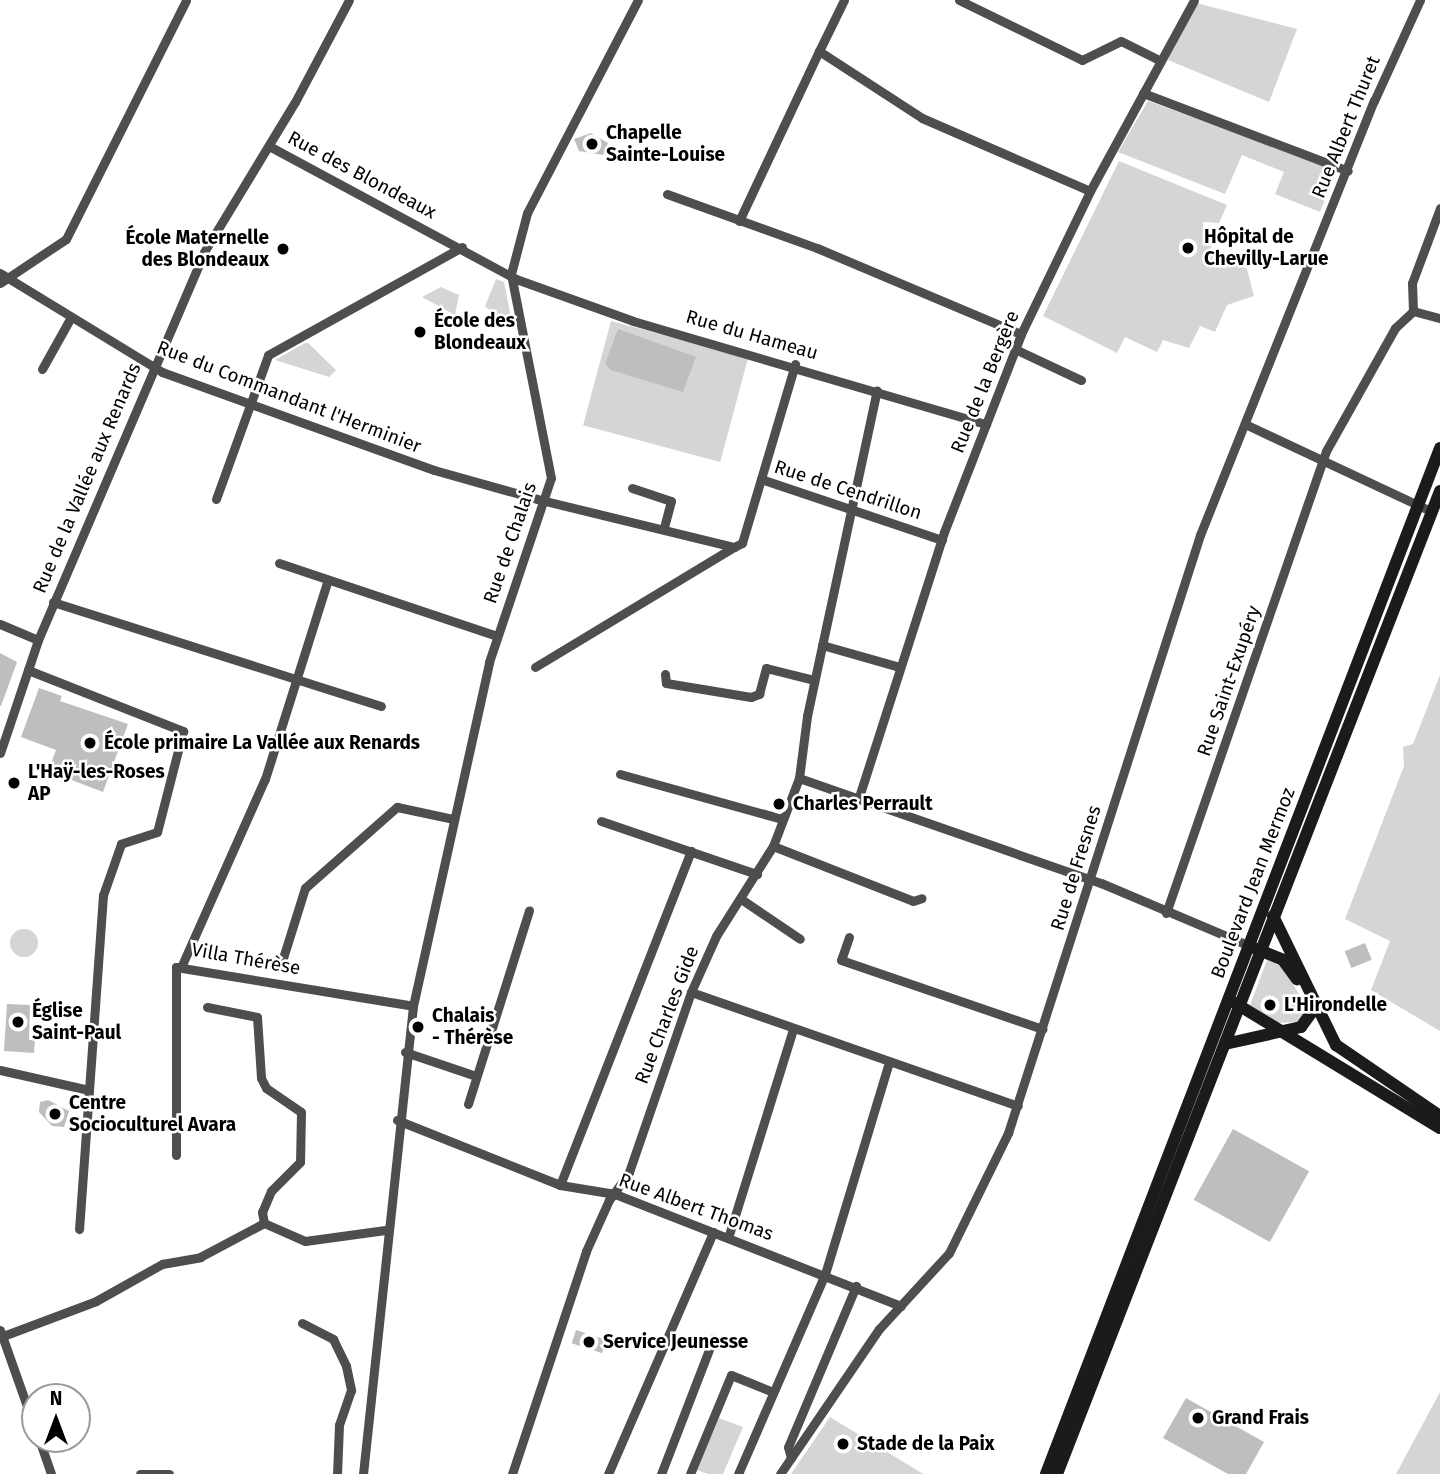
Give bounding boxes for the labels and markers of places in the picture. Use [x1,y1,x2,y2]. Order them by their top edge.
place label: Chapelle Sainte-Louise [606,122,725,166]
marker: Chapelle Sainte-Louise [584,136,600,152]
place label: Hôpital de Chevilly-Larue [1204,226,1329,270]
place label: École Maternelle des Blondeaux [125,227,269,271]
marker: Hôpital de Chevilly-Larue [1178,238,1198,258]
marker: École Maternelle des Blondeaux [275,241,291,257]
place label: École des Blondeaux [434,310,526,354]
marker: École des Blondeaux [412,324,428,340]
place label: École primaire La Vallée aux Renards [104,732,420,754]
marker: École primaire La Vallée aux Renards [82,735,98,751]
place label: L'Haÿ-les-Roses AP [28,761,165,805]
marker: L'Haÿ-les-Roses AP [6,775,22,791]
place label: Charles Perrault [793,793,933,815]
marker: Charles Perrault [771,796,787,812]
place label: L'Hirondelle [1284,994,1387,1016]
marker: L'Hirondelle [1262,997,1278,1013]
place label: Église Saint-Paul [32,1000,121,1044]
place label: Chalais - Thérèse [432,1005,513,1049]
marker: Église Saint-Paul [10,1014,26,1030]
marker: Chalais - Thérèse [410,1019,426,1035]
place label: Centre Socioculturel Avara [69,1092,236,1136]
marker: Centre Socioculturel Avara [47,1106,63,1122]
place label: Service Jeunesse [603,1331,748,1353]
marker: Service Jeunesse [581,1334,597,1350]
place label: Grand Frais [1212,1407,1309,1429]
marker: Grand Frais [1190,1410,1206,1426]
place label: Stade de la Paix [857,1433,995,1455]
marker: Stade de la Paix [835,1436,851,1452]

